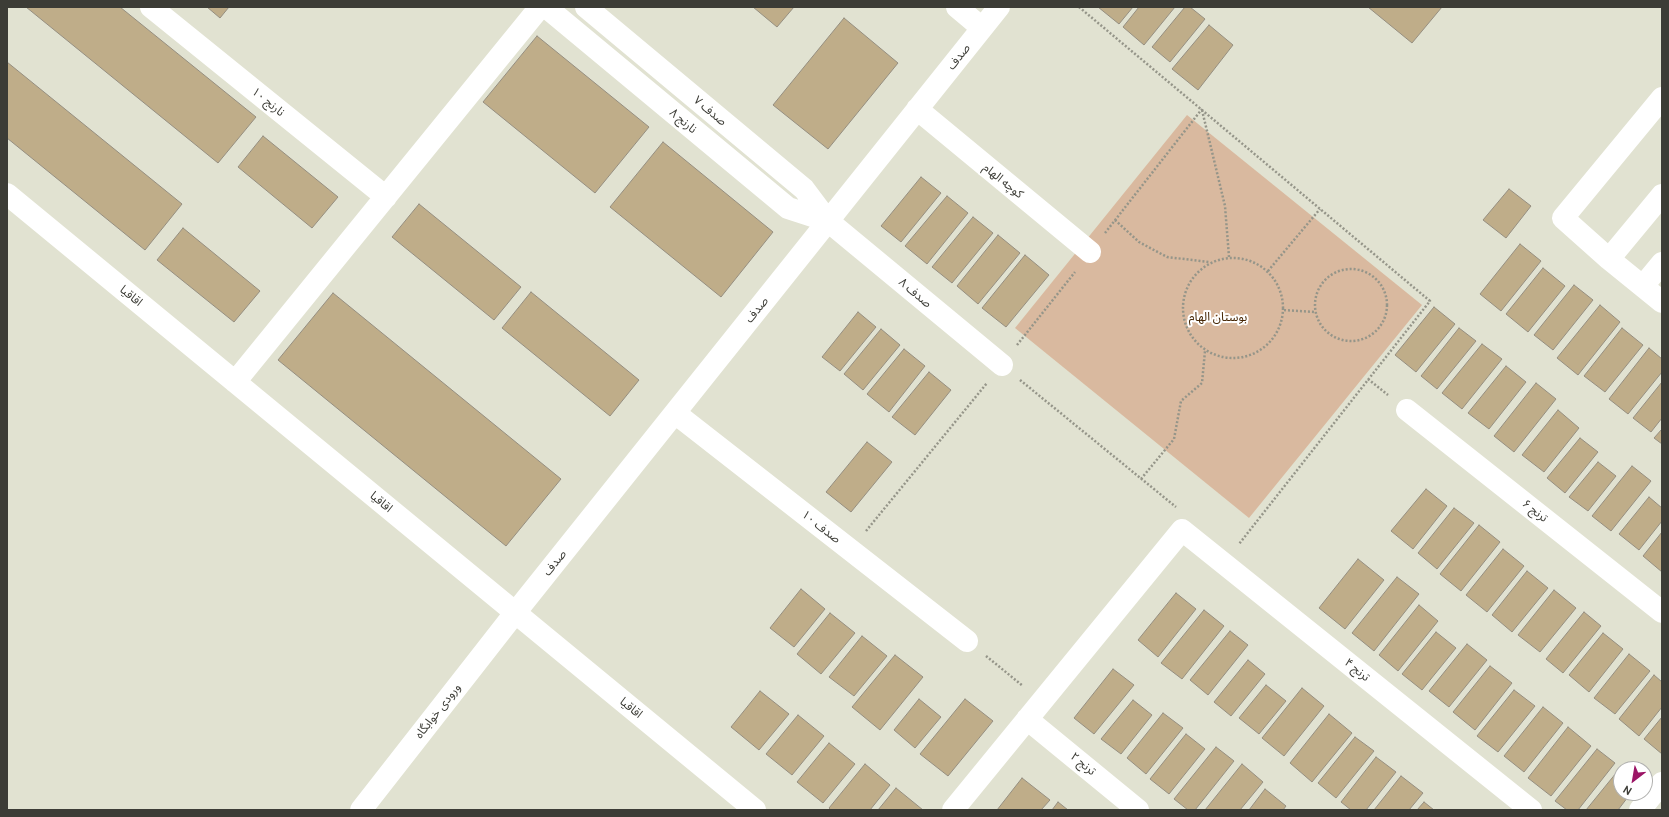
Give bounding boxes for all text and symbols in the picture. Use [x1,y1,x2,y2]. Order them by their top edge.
street label: صدف [944,41,974,73]
street label: نارنج ۱۰ [249,84,287,120]
street label: صدف ۷ [691,93,729,129]
street label: نارنج ۸ [666,105,700,137]
street label: کوچه الهام [980,160,1026,202]
street label: صدف ۸ [896,275,934,311]
street label: اقاقیا [117,283,145,309]
street label: صدف [742,294,772,326]
park label: بوستان الهام [1189,310,1247,324]
street label: اقاقیا [367,488,395,516]
street label: ترنج ۶ [1519,497,1551,525]
street label: صدف ۱۰ [799,507,843,547]
street label: صدف [540,547,570,579]
street label: ترنج ۴ [1341,655,1373,685]
street label: ورودی خوابگاه [412,681,464,741]
street label: اقاقیا [617,695,645,721]
street label: ترنج ۲ [1067,749,1099,779]
north arrow [1613,761,1653,801]
text: N [1620,782,1634,798]

